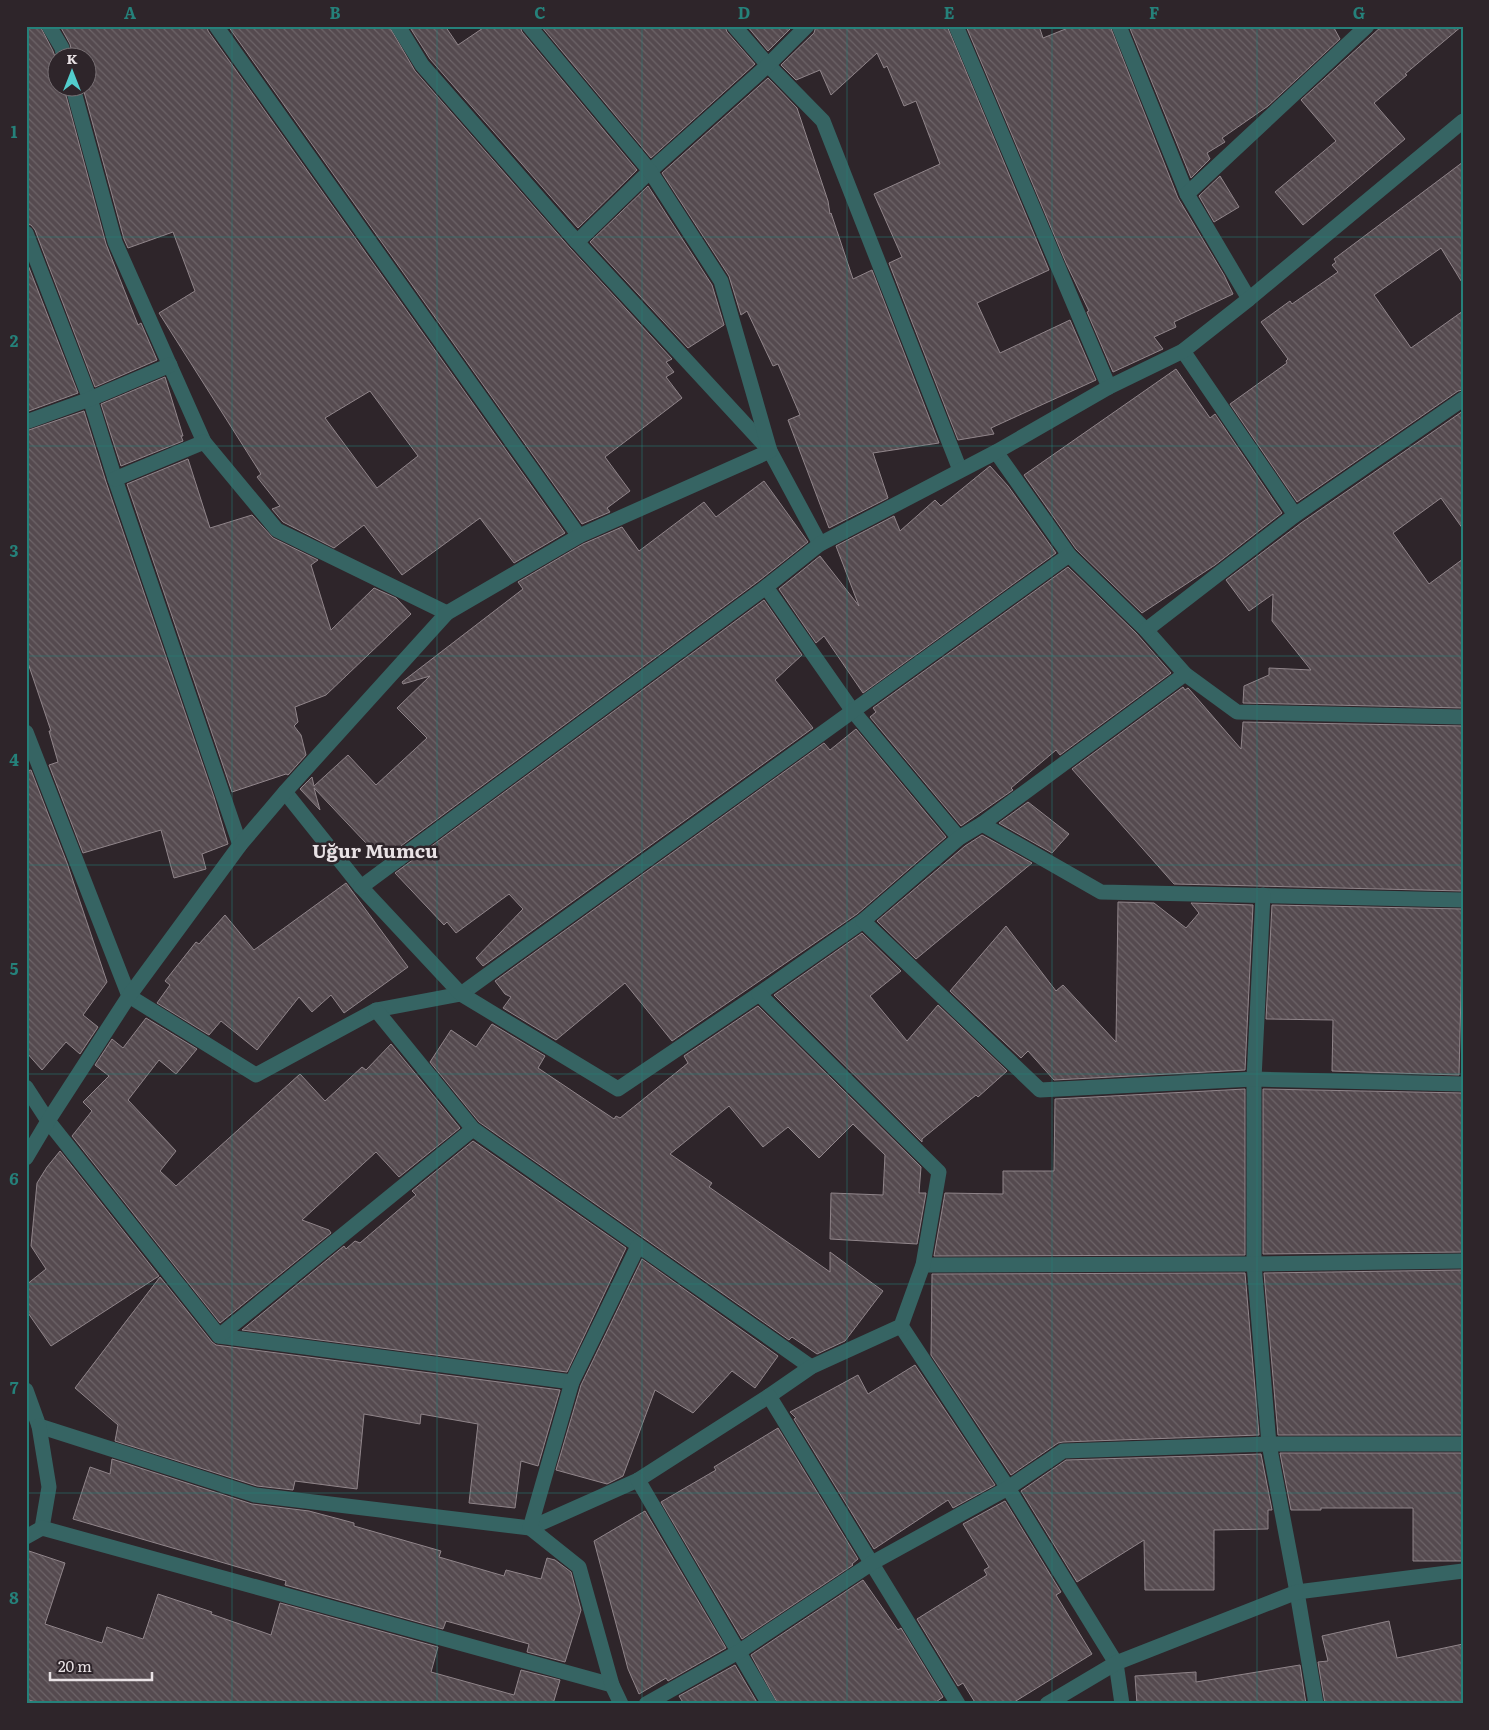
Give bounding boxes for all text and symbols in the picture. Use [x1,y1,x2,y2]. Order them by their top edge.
text: A [124,0,136,24]
text: B [329,0,341,24]
text: C [534,0,546,24]
text: D [738,0,750,24]
text: E [944,0,955,24]
text: F [1149,0,1159,24]
text: G [1353,0,1365,24]
north arrow [48,48,98,98]
text: K [67,48,78,68]
text: 1 [11,119,18,143]
text: 2 [10,328,19,352]
text: 3 [10,538,19,562]
text: 4 [9,747,19,771]
district label: Uğur Mumcu [312,836,438,864]
text: 5 [10,956,19,980]
text: 6 [9,1166,19,1190]
text: 7 [10,1375,19,1399]
text: 8 [9,1585,19,1609]
scale bar [50,1650,152,1682]
text: 20 m [58,1654,92,1677]

